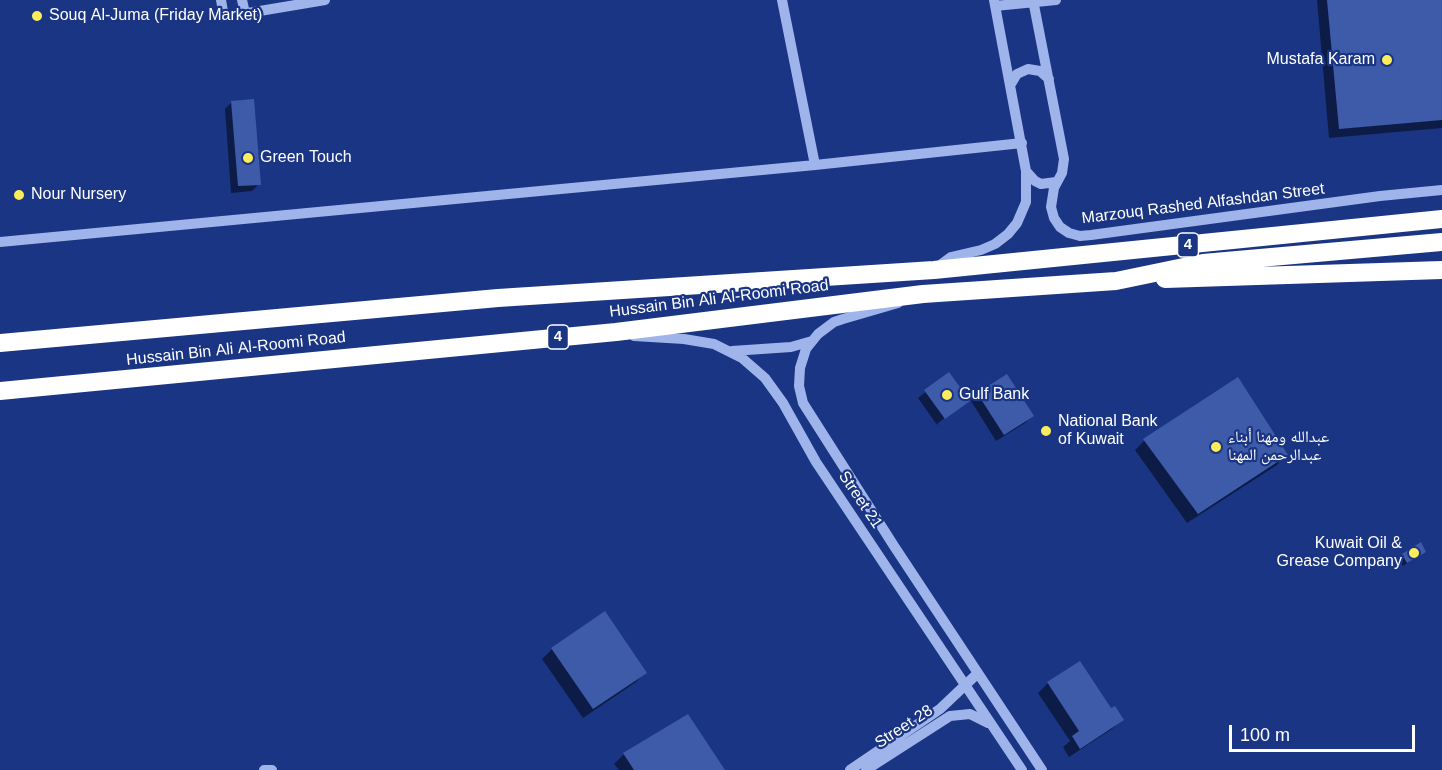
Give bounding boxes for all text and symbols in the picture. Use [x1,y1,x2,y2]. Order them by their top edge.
place label: Souq Al-Juma (Friday Market) [49,6,262,26]
marker: Souq Al-Juma (Friday Market) [30,9,44,23]
place label: Mustafa Karam [1267,50,1375,70]
marker: Mustafa Karam [1380,53,1394,67]
place label: Green Touch [260,148,352,168]
marker: Green Touch [241,151,255,165]
street label: Marzouq Rashed Alfashdan Street [1080,180,1326,228]
place label: Nour Nursery [31,185,126,205]
marker: Nour Nursery [12,188,26,202]
road number: 4 [1178,233,1198,257]
street label: Hussain Bin Ali Al-Roomi Road [608,276,830,322]
road number: 4 [548,325,568,349]
street label: Hussain Bin Ali Al-Roomi Road [125,328,347,370]
place label: Gulf Bank [959,385,1029,405]
marker: Gulf Bank [940,388,954,402]
place label: National Bank of Kuwait [1058,412,1158,450]
marker: National Bank of Kuwait [1039,424,1053,438]
place label: عبدالله ومهنا أبناء عبدالرحمن المهنا [1228,428,1329,466]
marker: عبدالله ومهنا أبناء عبدالرحمن المهنا [1209,440,1223,454]
street label: Street 21 [834,468,886,532]
place label: Kuwait Oil & Grease Company [1277,534,1402,572]
marker: Kuwait Oil & Grease Company [1407,546,1421,560]
street label: Street 28 [872,701,936,753]
scale bar [1232,713,1418,751]
text: 100 m [1240,725,1290,745]

